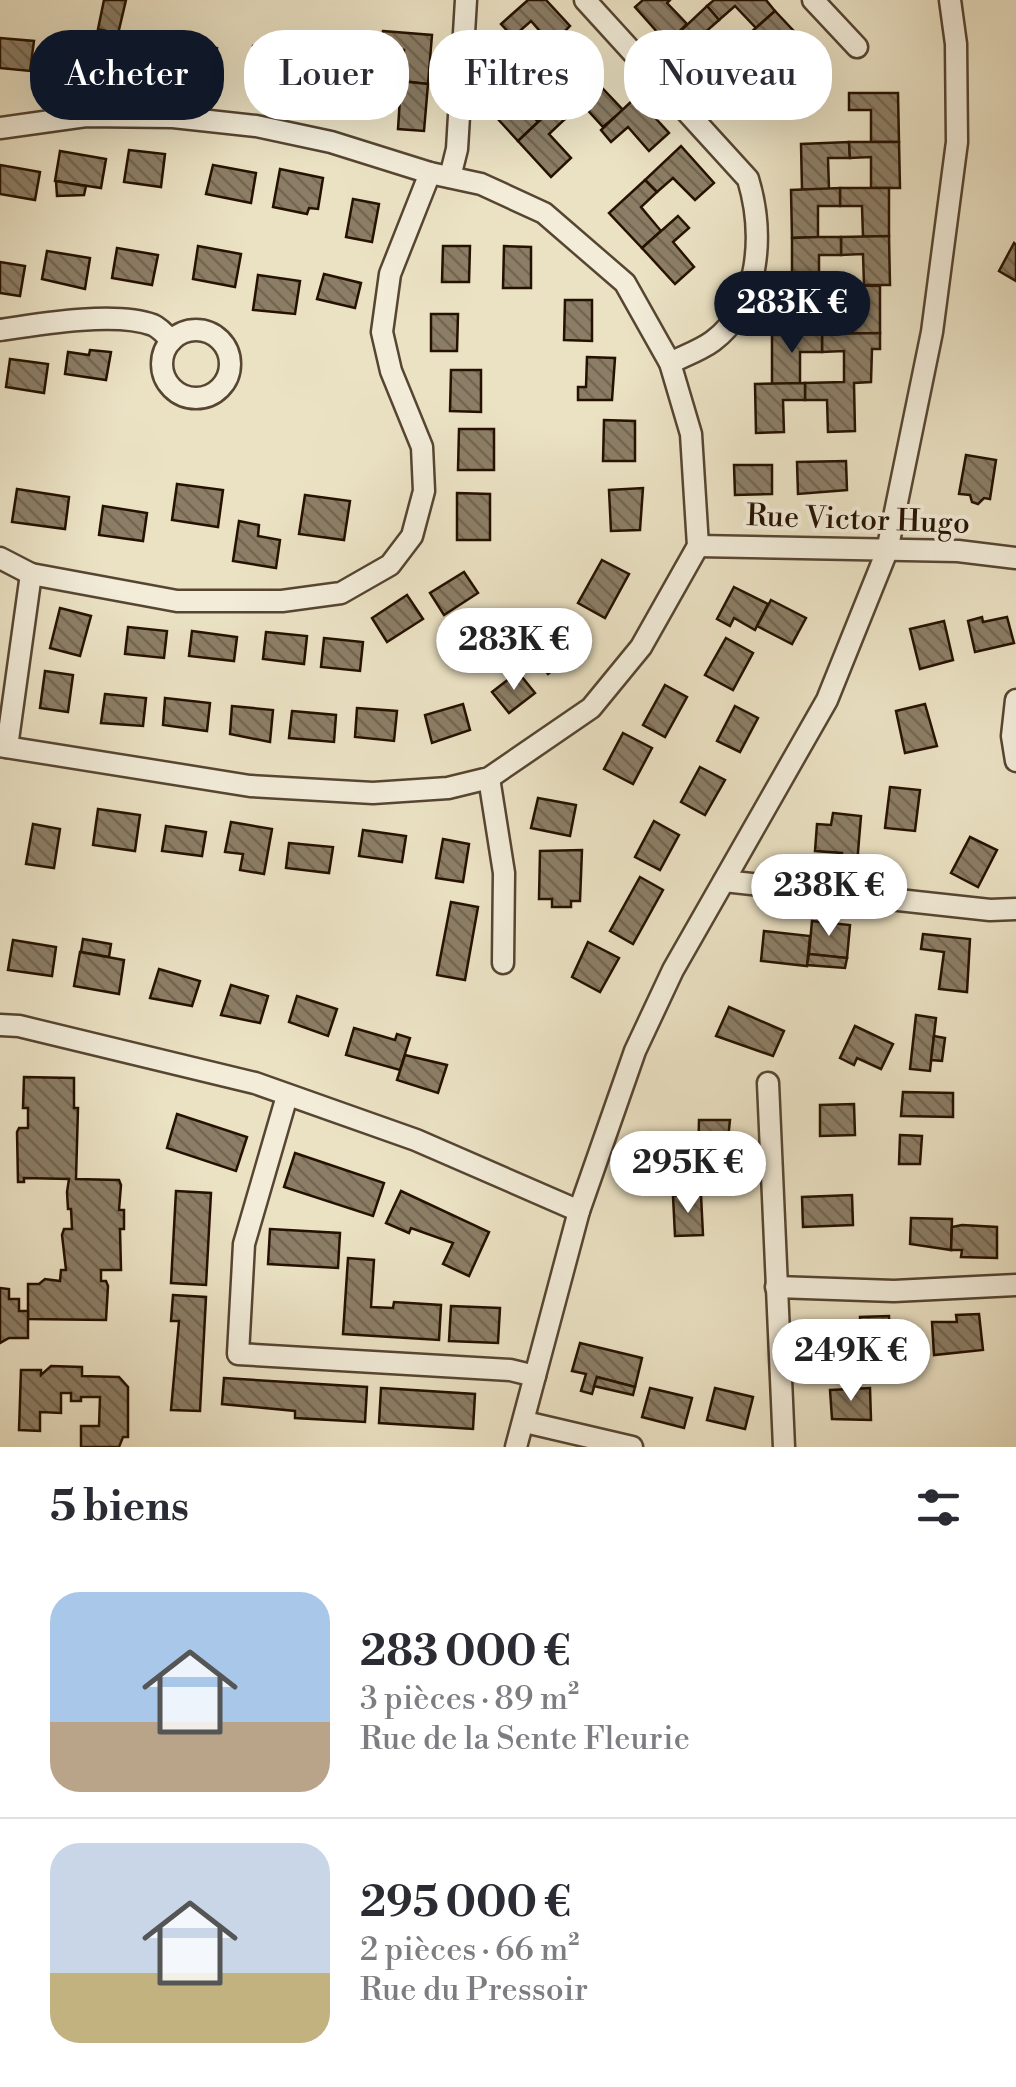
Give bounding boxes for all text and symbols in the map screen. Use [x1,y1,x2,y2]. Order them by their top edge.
chip: Acheter [30,30,224,120]
chip: Louer [244,30,409,120]
chip: Filtres [429,30,604,120]
chip: Nouveau [624,30,832,120]
pin: 283K € [711,271,873,356]
text: 283K € [736,283,848,323]
street label: Rue Victor Hugo [746,497,970,543]
pin: 283K € [433,608,595,693]
text: 283K € [458,620,570,660]
pin: 238K € [748,854,910,939]
text: 238K € [773,866,885,906]
pin: 295K € [607,1131,769,1216]
text: 295K € [632,1143,744,1183]
pin: 249K € [770,1319,932,1404]
text: 249K € [794,1331,908,1371]
icon: filters [911,1480,966,1535]
text: 5 biens [50,1481,189,1534]
text: 283 000 € [360,1626,571,1679]
icon: home [130,1632,250,1752]
text: 3 pièces · 89 m² [360,1679,579,1719]
text: Rue de la Sente Fleurie [360,1719,690,1759]
text: 295 000 € [360,1877,571,1930]
icon: home [130,1883,250,2003]
text: 2 pièces · 66 m² [360,1930,580,1970]
text: Rue du Pressoir [360,1970,588,2010]

